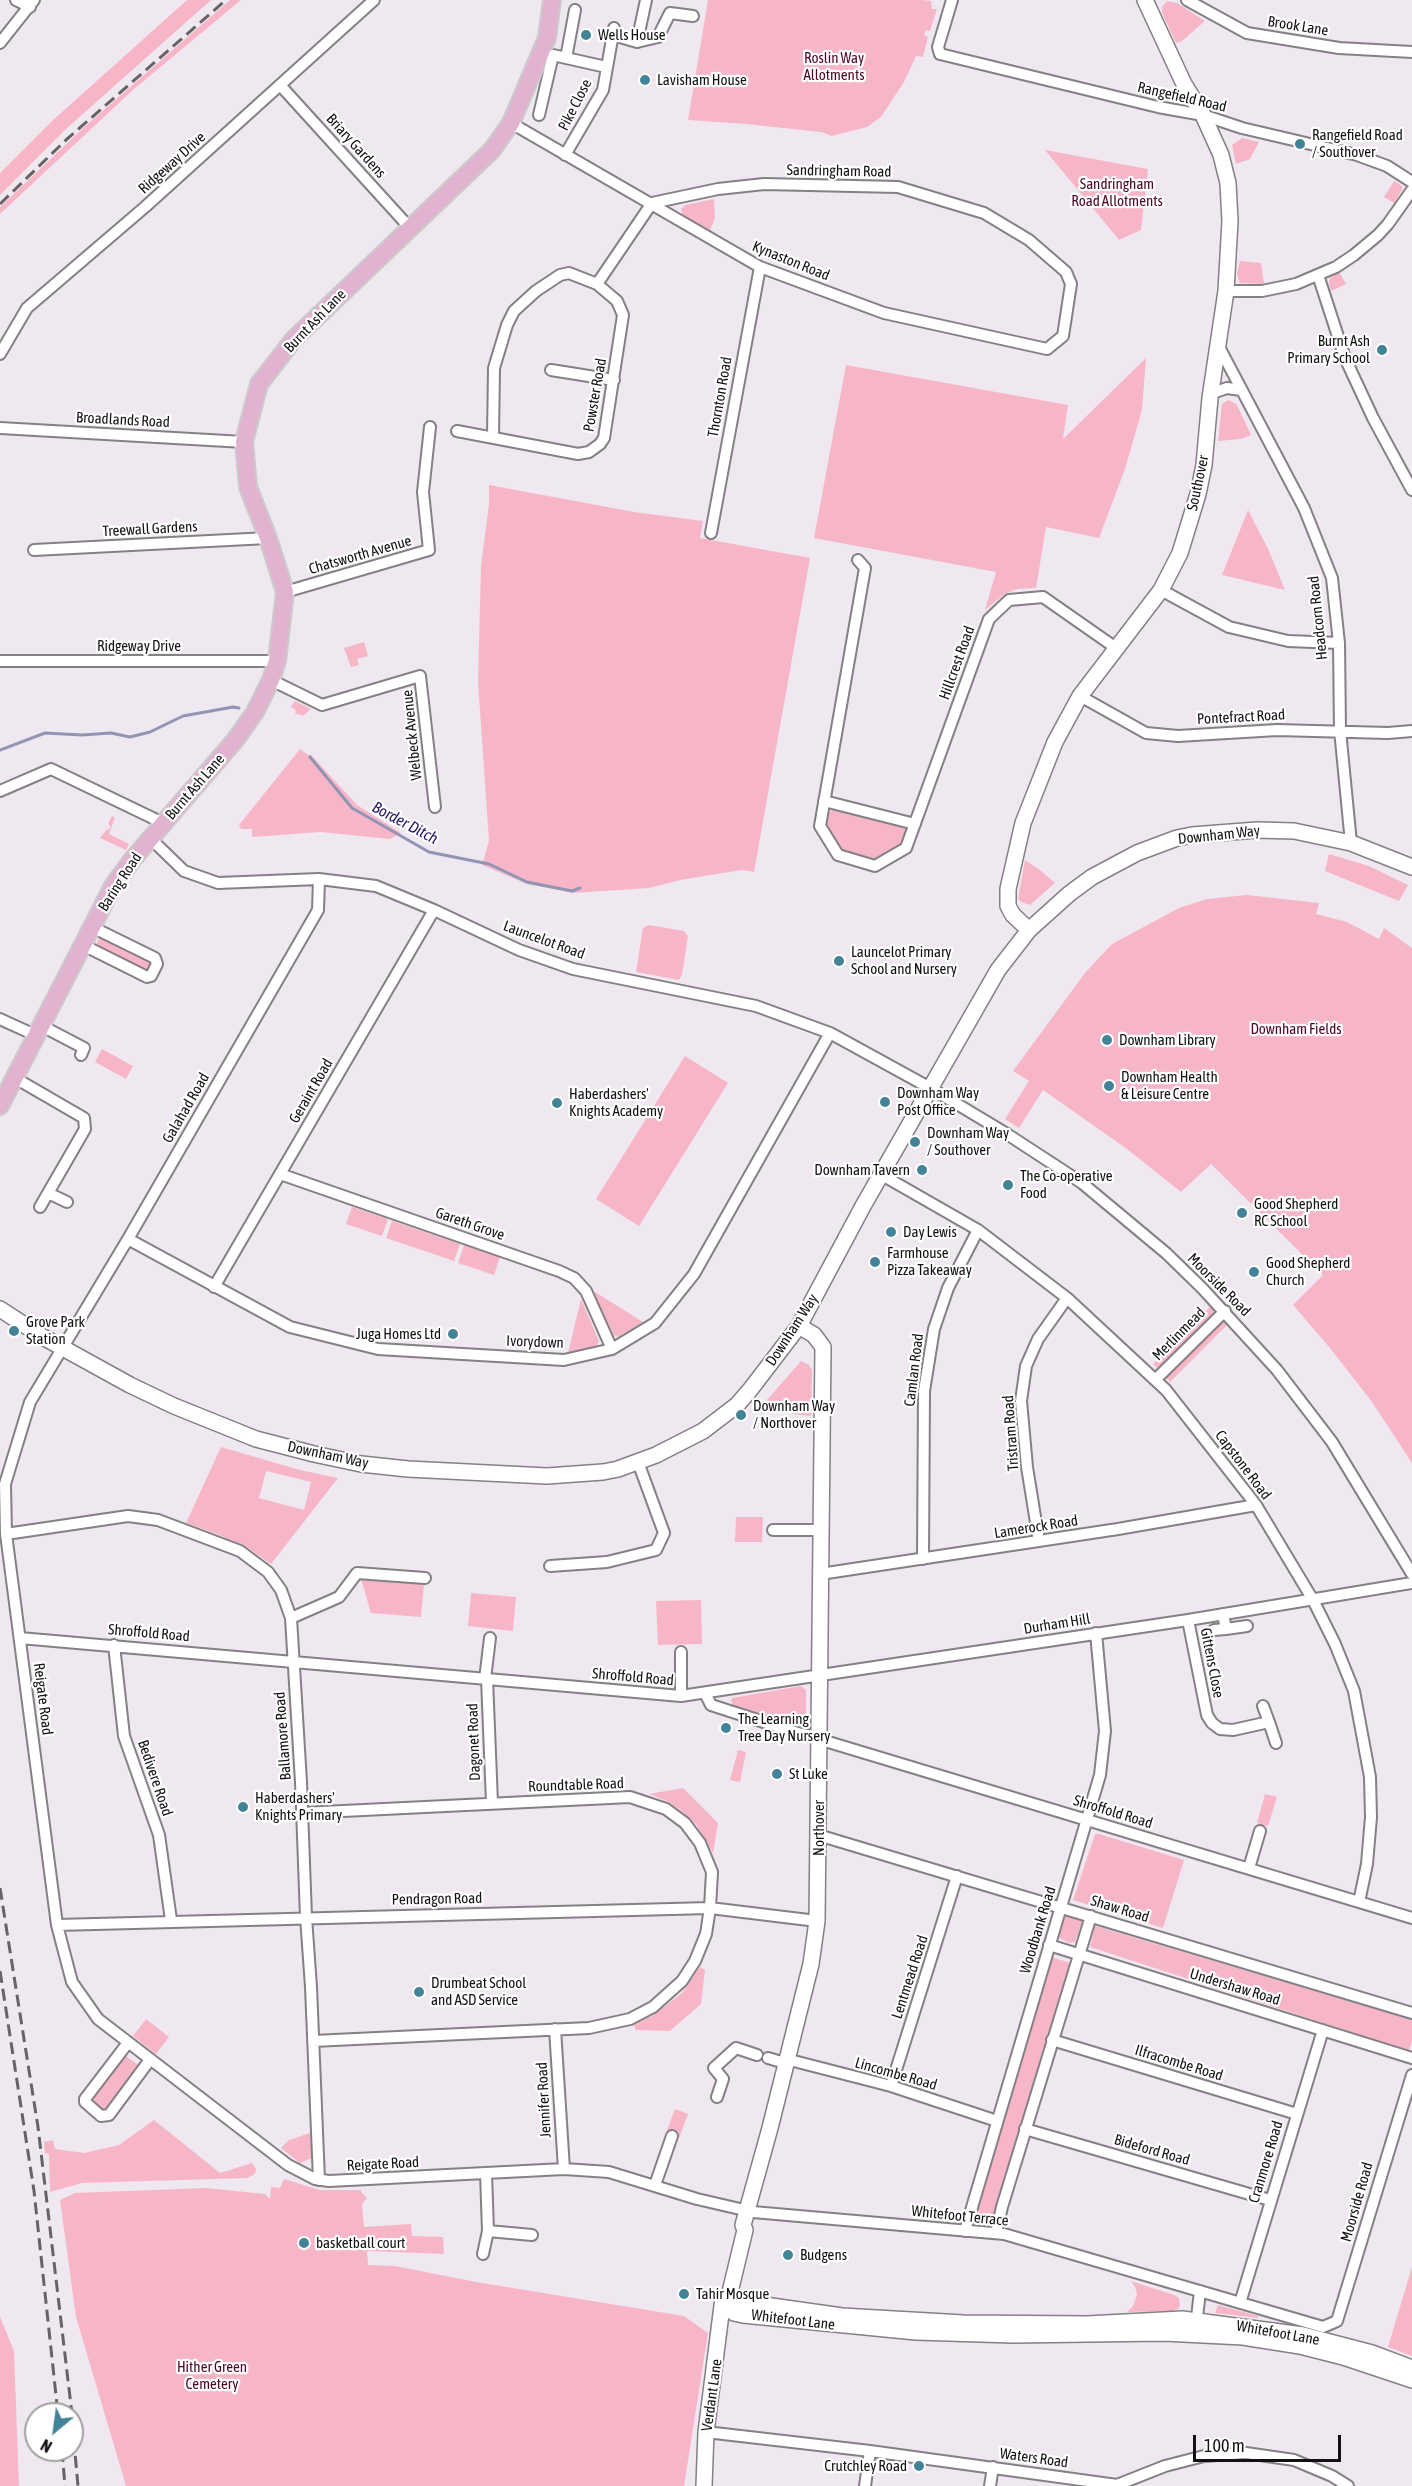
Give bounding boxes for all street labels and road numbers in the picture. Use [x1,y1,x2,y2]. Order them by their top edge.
street label: Brook Lane [1266,12,1330,40]
street label: Pike Close [554,76,596,134]
street label: Rangefield Road [1136,78,1228,116]
street label: Briary Gardens [322,110,390,182]
street label: Ridgeway Drive [135,128,209,198]
street label: Sandringham Road [786,161,892,181]
street label: Kynaston Road [750,237,832,285]
street label: Burnt Ash Lane [280,286,350,356]
street label: Thornton Road [704,355,736,439]
street label: Powster Road [580,357,610,433]
street label: Broadlands Road [76,409,170,431]
street label: Southover [1183,454,1213,512]
street label: Treewall Gardens [102,518,198,540]
street label: Chatsworth Avenue [307,532,413,578]
street label: Headcorn Road [1305,575,1331,661]
street label: Hillcrest Road [935,624,979,702]
street label: Ridgeway Drive [97,637,181,655]
street label: Welbeck Avenue [398,689,426,781]
street label: Pontefract Road [1196,706,1286,728]
street label: Burnt Ash Lane [162,750,228,824]
street label: Downham Way [1177,822,1261,848]
street label: Baring Road [94,849,146,915]
street label: Launcelot Road [501,917,587,963]
street label: Geraint Road [285,1055,337,1127]
street label: Galahad Road [159,1070,213,1146]
street label: Gareth Grove [433,1204,507,1244]
street label: Moorside Road [1184,1250,1254,1320]
street label: Downham Way [762,1291,822,1369]
street label: Merlinmead [1149,1304,1209,1364]
street label: Ivorydown [506,1332,564,1352]
street label: Camlan Road [901,1332,927,1408]
street label: Tristram Road [999,1395,1023,1471]
street label: Capstone Road [1211,1427,1275,1503]
street label: Downham Way [286,1438,370,1472]
street label: Lamerock Road [993,1511,1079,1543]
street label: Durham Hill [1022,1610,1092,1638]
street label: Shroffold Road [107,1620,191,1646]
street label: Gittens Close [1196,1626,1228,1700]
street label: Reigate Road [30,1662,56,1736]
street label: Shroffold Road [591,1664,675,1690]
street label: Ballamore Road [271,1691,295,1781]
street label: Dagonet Road [464,1703,484,1781]
street label: Bedivere Road [134,1738,176,1818]
street label: Roundtable Road [528,1774,624,1796]
street label: Shroffold Road [1071,1791,1155,1833]
street label: Northover [810,1800,828,1856]
street label: Woodbank Road [1016,1884,1060,1976]
street label: Pendragon Road [392,1889,482,1909]
street label: Shaw Road [1089,1892,1151,1926]
street label: Lentmead Road [888,1933,932,2021]
street label: Undershaw Road [1188,1965,1282,2009]
street label: Ilfracombe Road [1133,2041,1225,2085]
street label: Lincombe Road [853,2054,939,2094]
street label: Jennifer Road [533,2062,555,2138]
street label: Cranmore Road [1245,2119,1287,2205]
street label: Bideford Road [1112,2131,1192,2169]
street label: Reigate Road [346,2153,420,2175]
street label: Moorside Road [1337,2160,1377,2244]
street label: Whitefoot Terrace [911,2202,1009,2230]
street label: Whitefoot Lane [750,2306,836,2334]
street label: Whitefoot Lane [1235,2317,1321,2349]
street label: Verdant Lane [698,2358,726,2432]
street label: Waters Road [999,2444,1069,2472]

